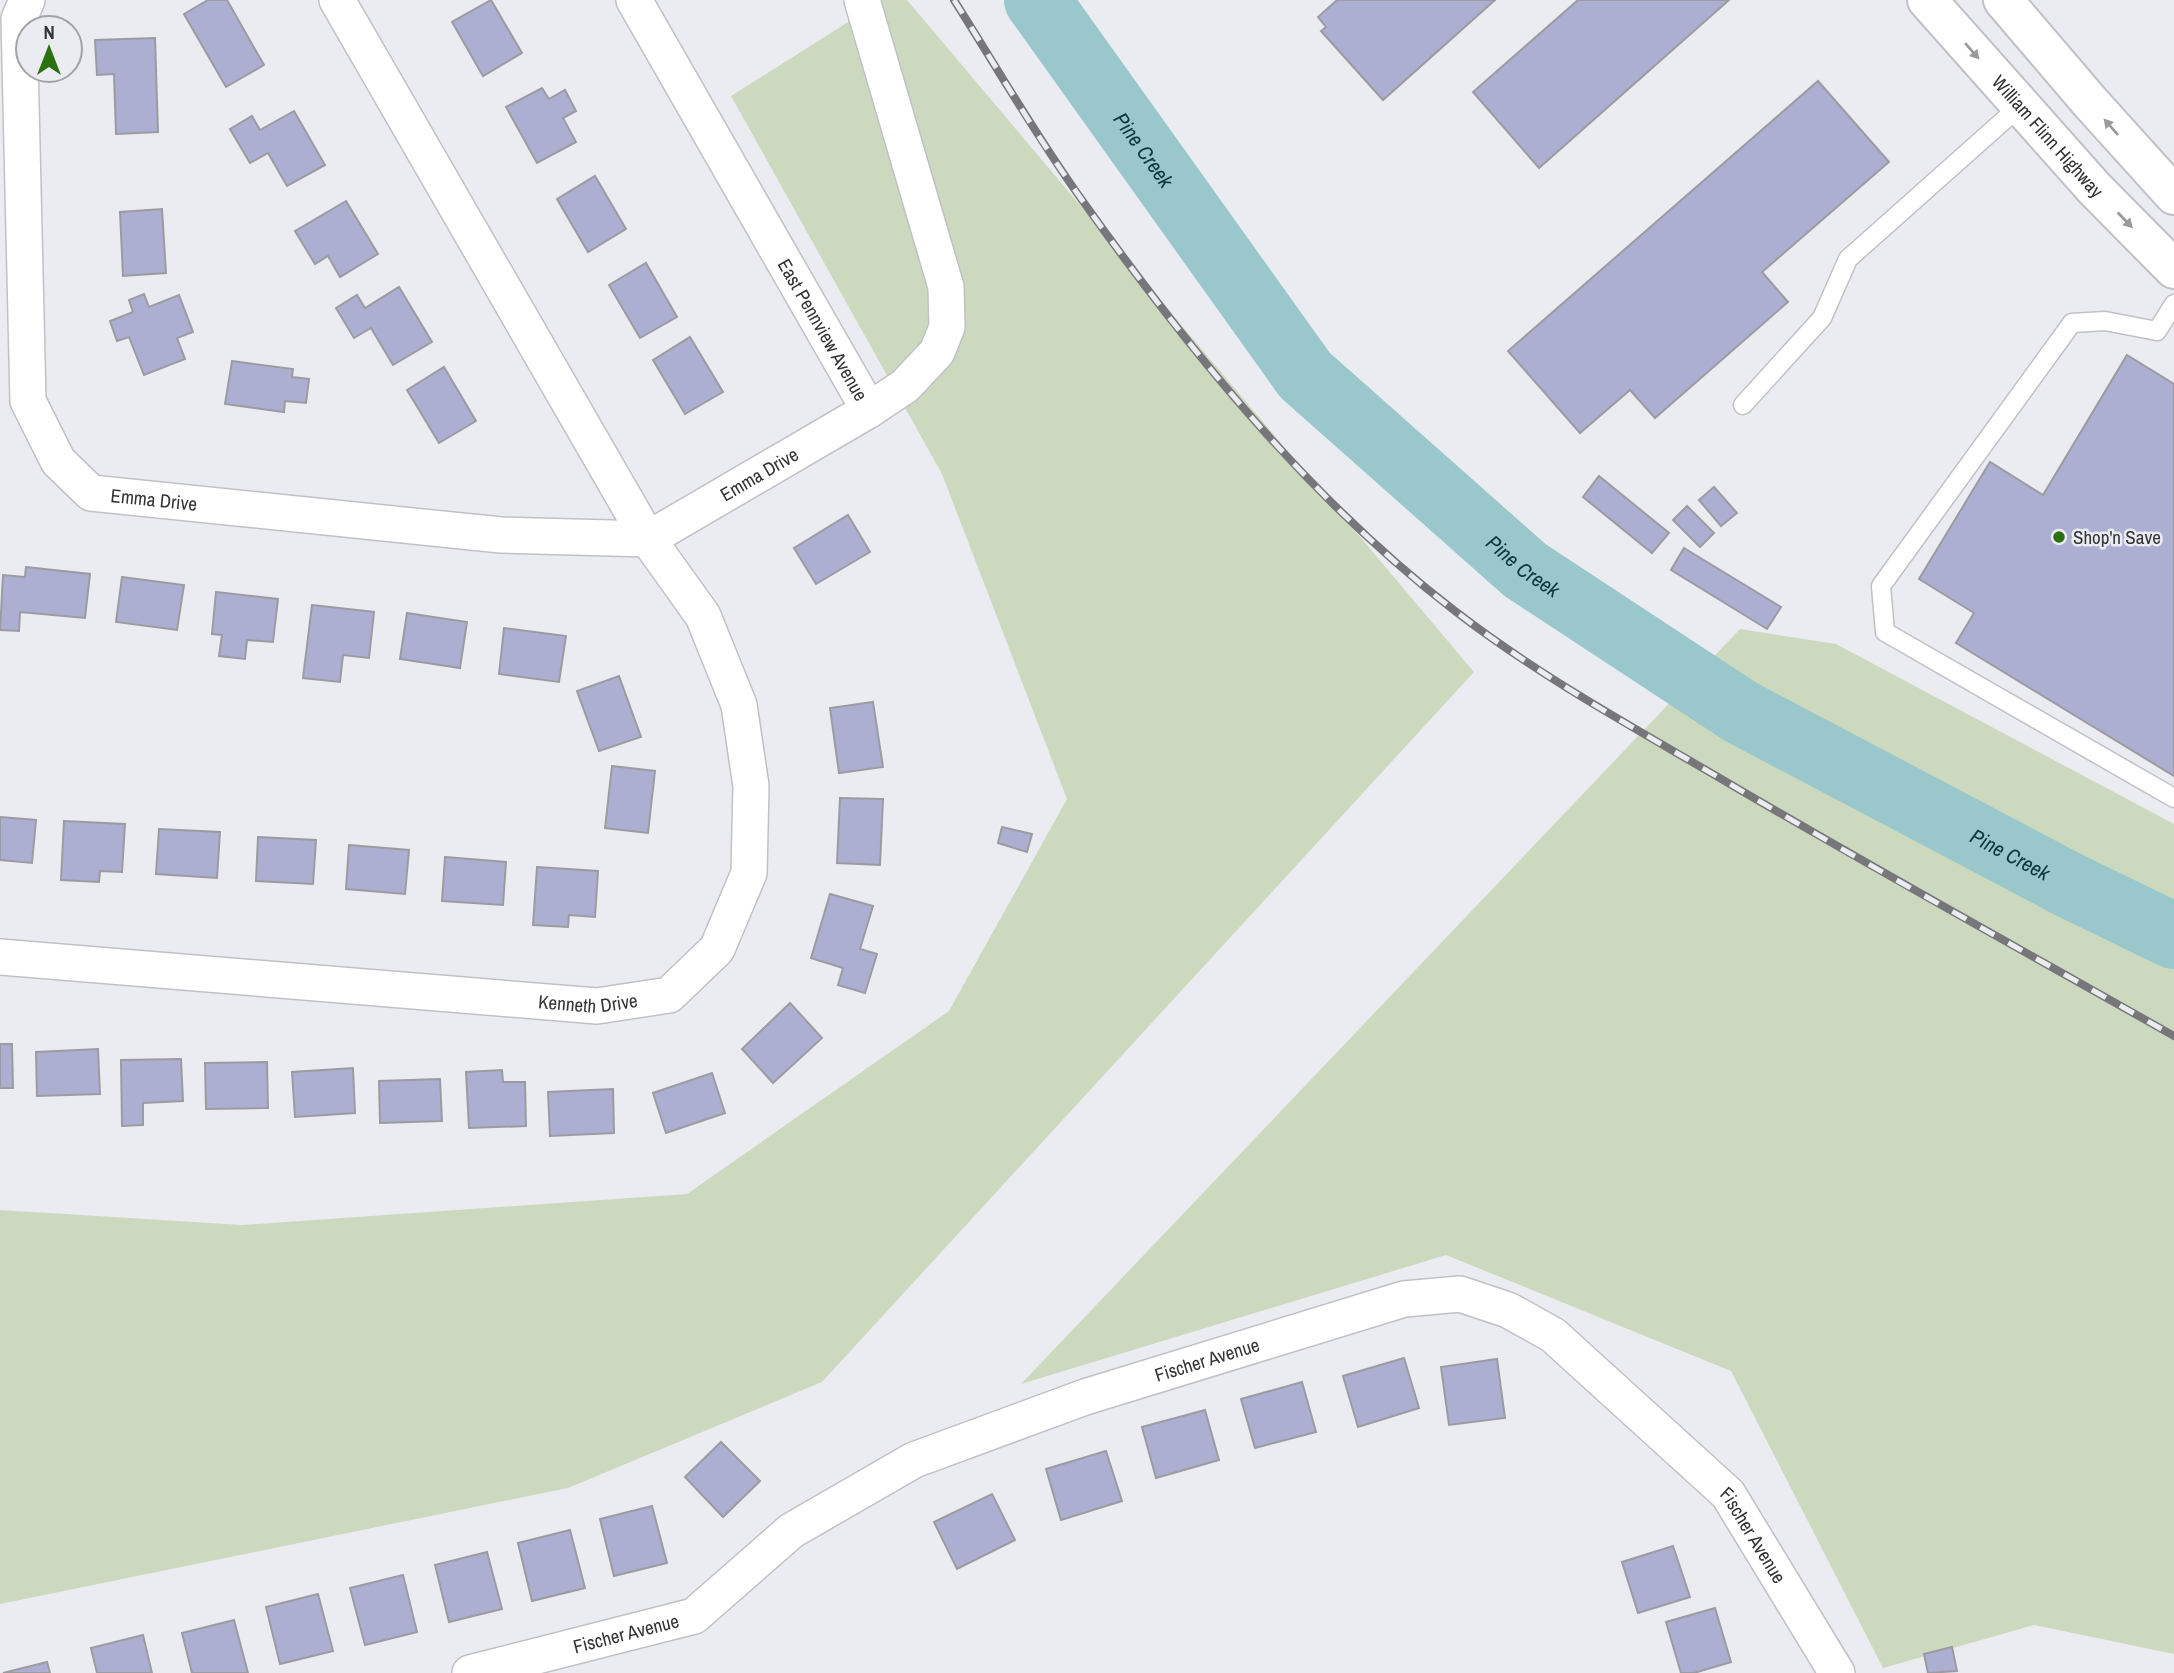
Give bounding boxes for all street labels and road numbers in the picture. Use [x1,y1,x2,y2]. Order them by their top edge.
street label: William Flinn Highway [1986,69,2109,203]
street label: East Pennview Avenue [772,254,874,406]
street label: Emma Drive [715,441,803,507]
street label: Emma Drive [109,482,198,517]
street label: Kenneth Drive [537,987,639,1019]
street label: Fischer Avenue [1152,1331,1262,1388]
street label: Fischer Avenue [1715,1480,1792,1588]
street label: Fischer Avenue [570,1607,682,1659]

